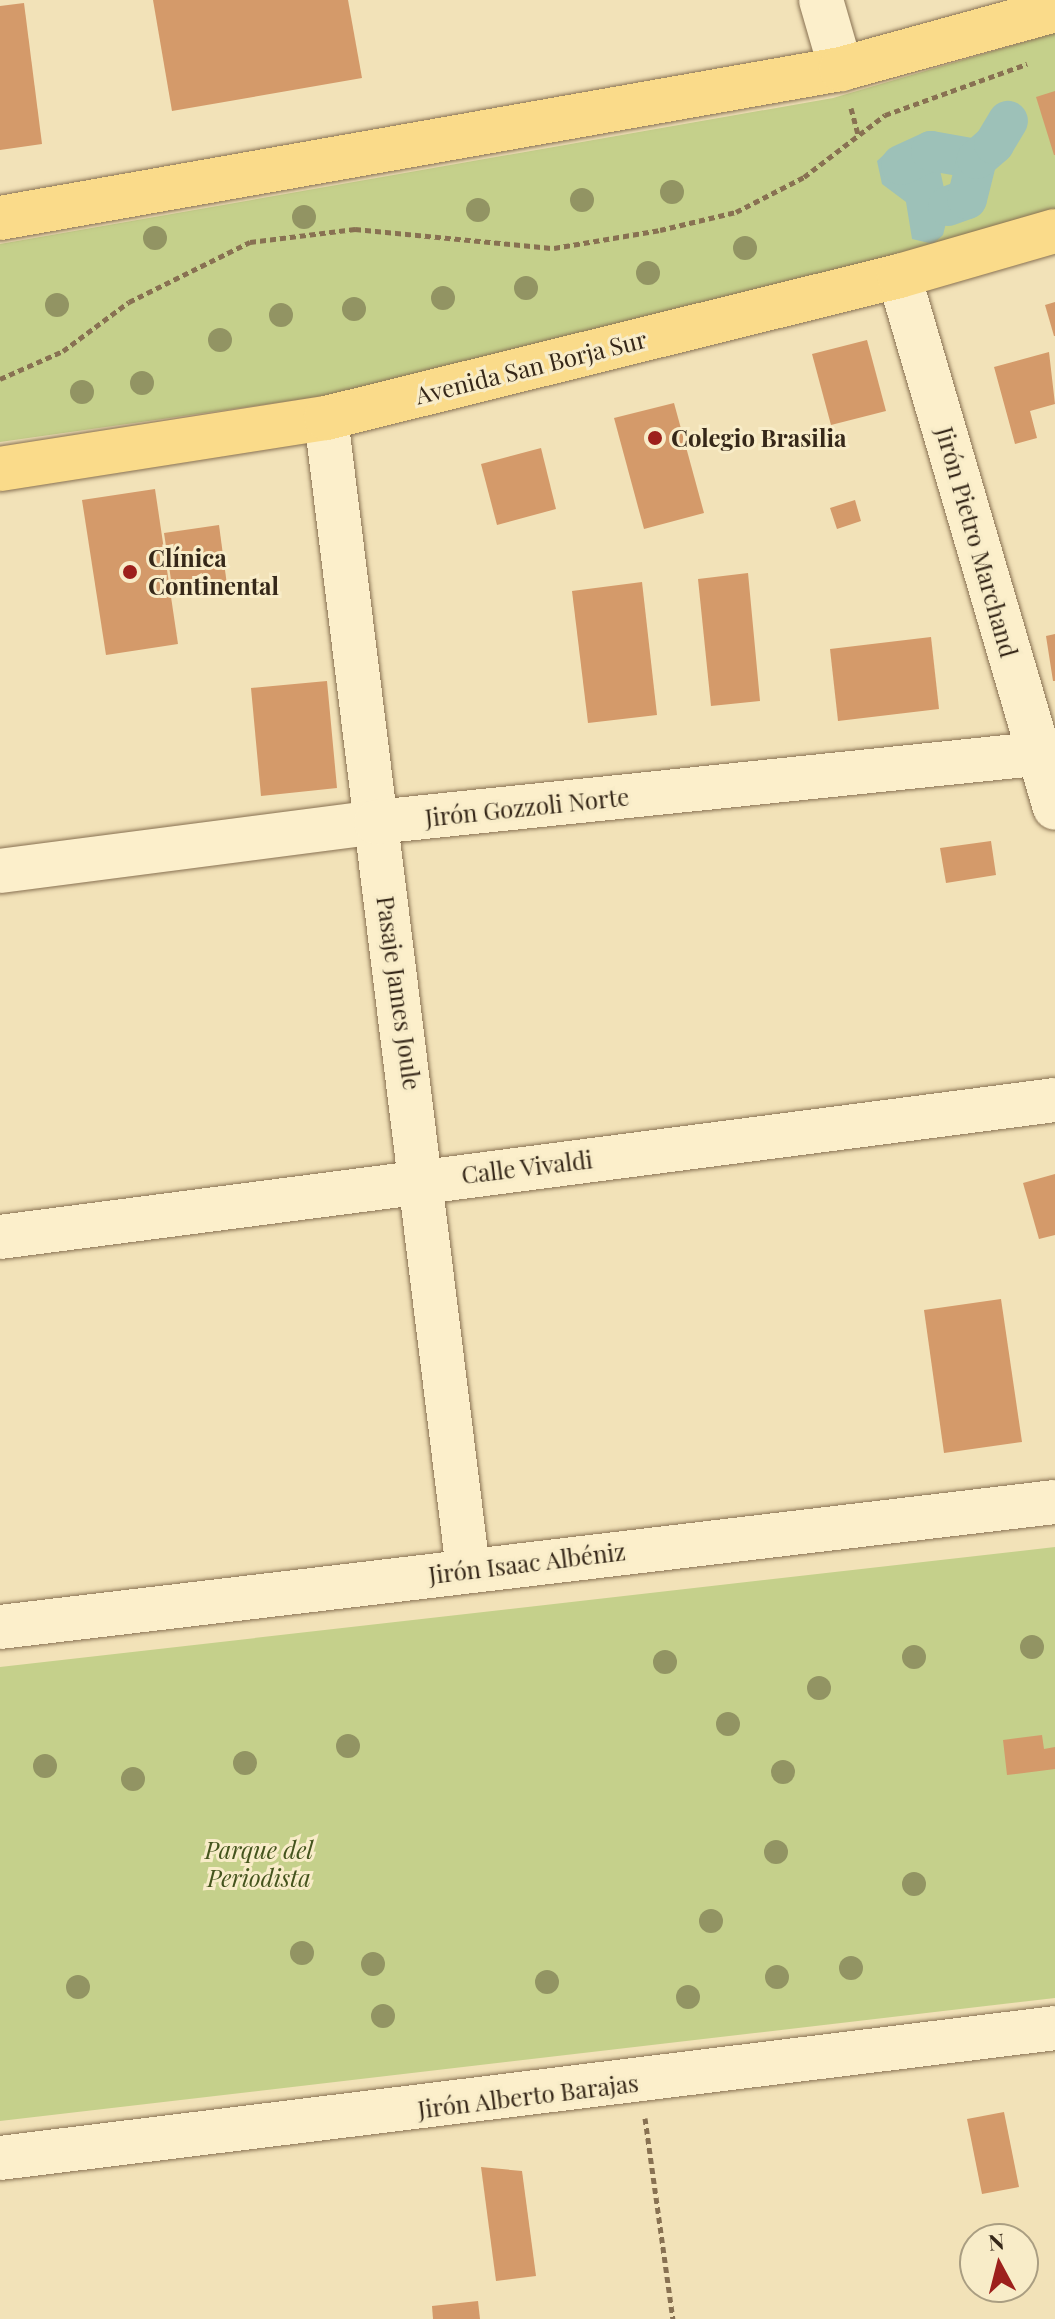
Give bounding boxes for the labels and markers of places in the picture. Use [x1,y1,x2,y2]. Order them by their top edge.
place label: Colegio Brasilia [671,424,846,452]
marker: Colegio Brasilia [646,429,664,447]
place label: Clínica Continental [148,544,279,600]
marker: Clínica Continental [119,561,141,583]

